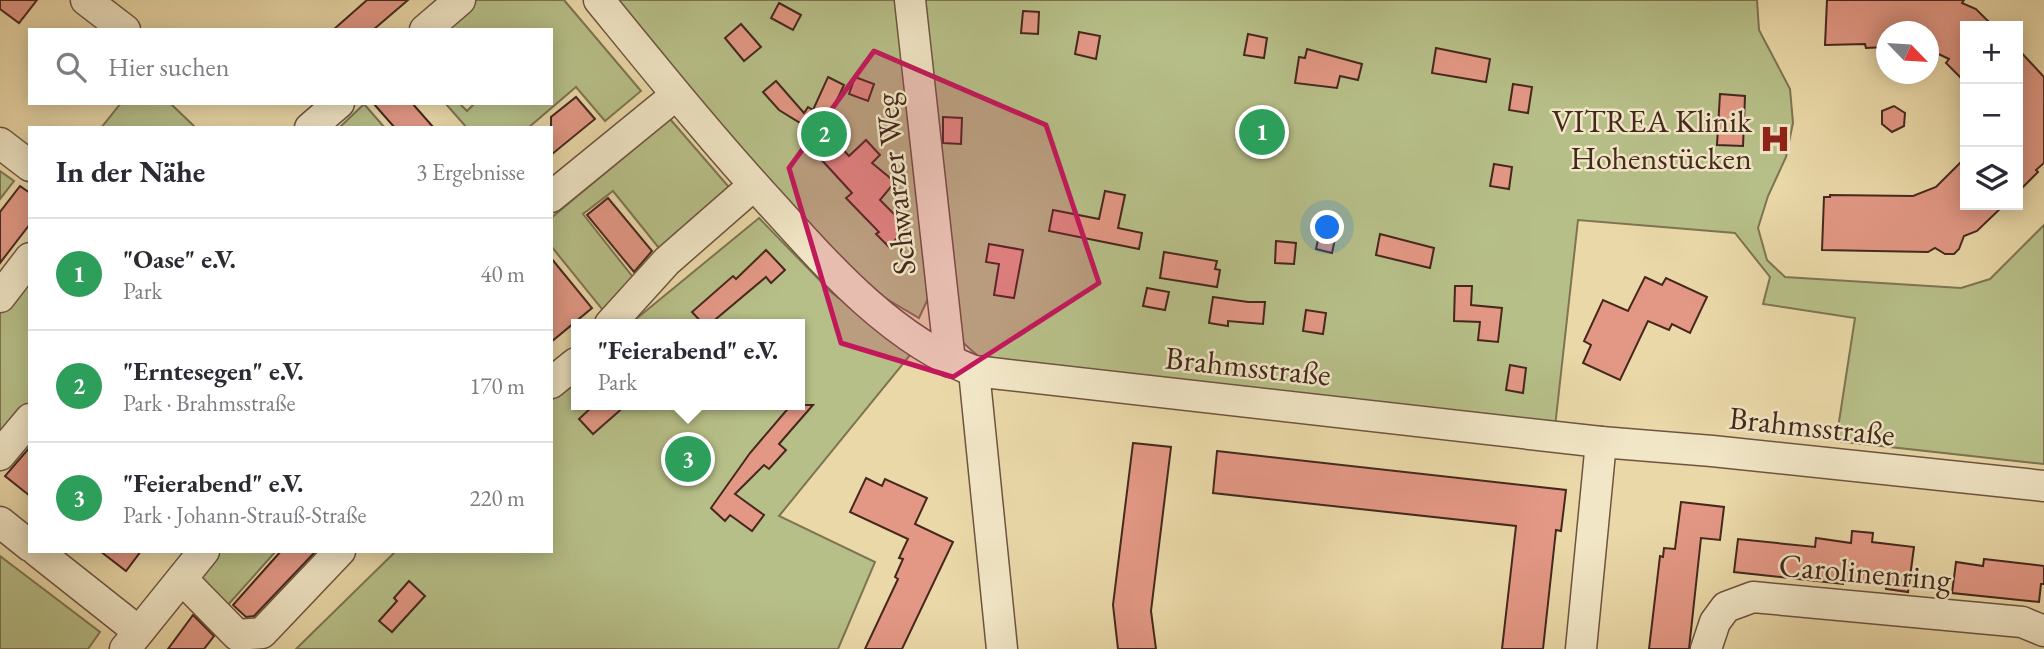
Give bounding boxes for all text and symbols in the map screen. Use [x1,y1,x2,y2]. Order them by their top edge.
north arrow [1876,21,1939,84]
map controls [1960,21,2023,210]
button: + [1960,21,2023,84]
search box [28,28,553,105]
icon: search [52,48,90,86]
text: Hier suchen [108,50,229,84]
button: − [1960,84,2023,147]
street label: Schwarzer Weg [864,90,925,277]
place label: VITREA Klinik Hohenstücken [1552,100,1753,179]
pin: 1 [1239,106,1285,158]
pin: 2 [801,108,847,160]
hospital icon: VITREA Klinik Hohenstücken [1758,122,1792,156]
button: layers [1960,147,2023,210]
text: In der Nähe [56,152,205,191]
text: 3 Ergebnisse [416,157,525,187]
your location [1310,210,1344,244]
text: "Oase" e.V. [123,242,236,276]
text: 1 [73,259,85,289]
text: 40 m [480,259,525,289]
text: Park [123,276,162,306]
popup [571,319,805,410]
text: "Feierabend" e.V. [598,333,778,367]
street label: Brahmsstraße [1163,336,1333,396]
text: "Erntesegen" e.V. [123,354,304,388]
text: Park [598,367,637,397]
text: 2 [73,371,85,401]
text: 170 m [469,371,525,401]
text: Park · Brahmsstraße [123,388,296,418]
street label: Brahmsstraße [1727,396,1897,456]
pin: 3 [665,433,711,485]
text: "Feierabend" e.V. [123,466,304,500]
text: 3 [73,483,85,513]
text: 220 m [469,483,525,513]
text: Park · Johann-Strauß-Straße [123,500,367,530]
street label: Carolinenring [1777,544,1954,601]

